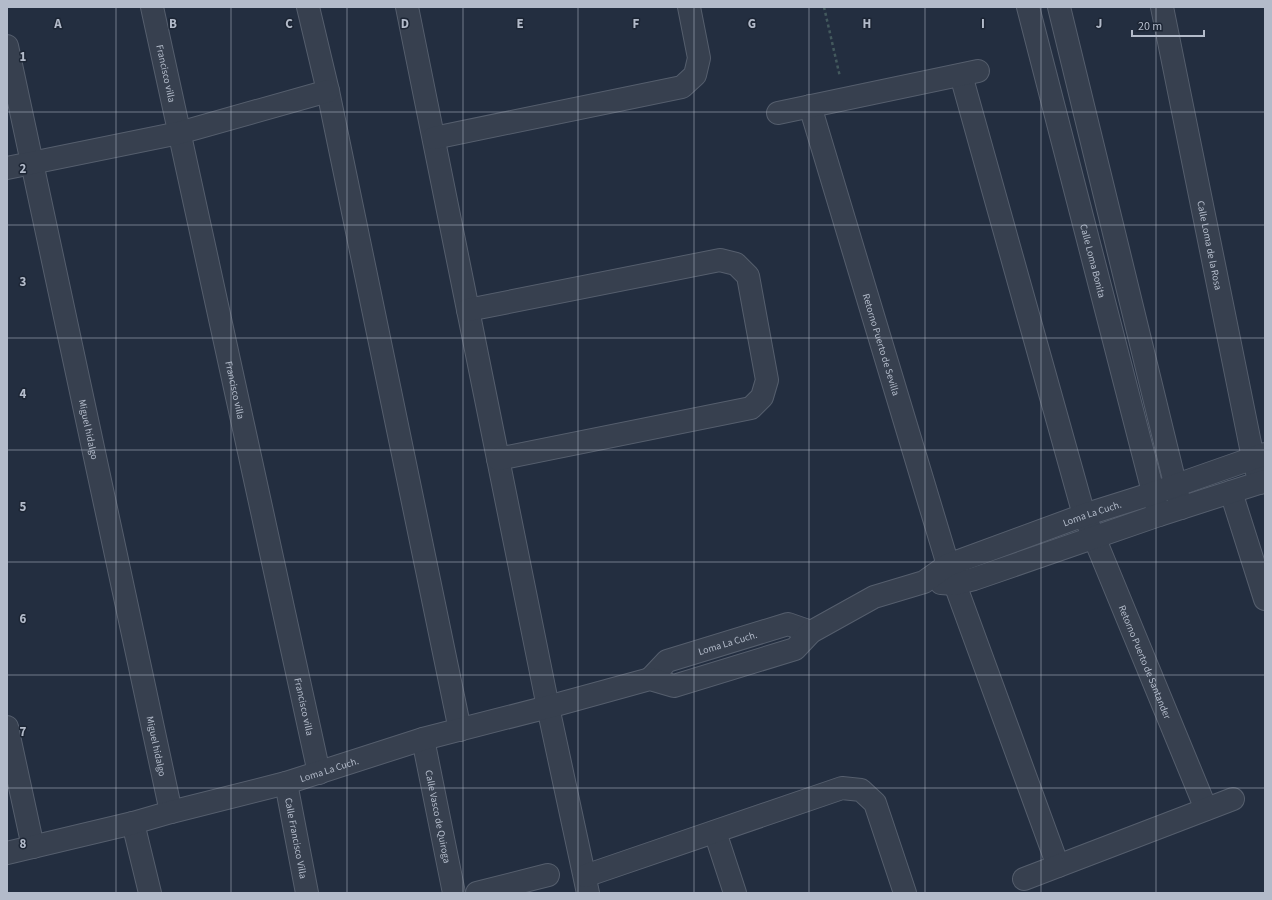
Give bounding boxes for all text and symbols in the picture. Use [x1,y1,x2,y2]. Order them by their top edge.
scale bar [1132,12,1204,38]
text: A [53,15,62,33]
text: B [169,15,177,33]
text: C [285,15,293,33]
text: D [401,15,409,33]
text: E [516,15,524,33]
text: F [633,15,640,33]
text: G [748,15,756,33]
text: H [863,15,871,33]
text: I [981,15,985,33]
text: J [1096,15,1102,33]
text: 20 m [1138,18,1162,35]
street label: Francisco villa [152,43,179,104]
text: 1 [20,48,27,66]
text: 2 [20,160,27,178]
street label: Calle Loma de la Rosa [1193,200,1225,291]
street label: Calle Loma Bonita [1076,222,1109,299]
text: 3 [20,273,27,291]
street label: Retorno Puerto de Sevilla [859,292,903,398]
street label: Francisco villa [221,360,248,420]
text: 4 [20,385,27,403]
street label: Miguel hidalgo [75,398,101,461]
text: 5 [20,498,27,516]
street label: Loma La Cuch. [1061,498,1123,530]
street label: Retorno Puerto de Santander [1115,603,1174,722]
text: 6 [20,610,27,628]
street label: Loma La Cuch. [697,628,759,659]
street label: Francisco villa [290,677,317,737]
street label: Miguel hidalgo [143,715,169,778]
text: 7 [20,723,27,741]
street label: Loma La Cuch. [298,754,361,786]
street label: Calle Vasco de Quiroga [421,769,454,864]
street label: Calle Francisco Villa [281,797,310,880]
text: 8 [20,835,27,853]

